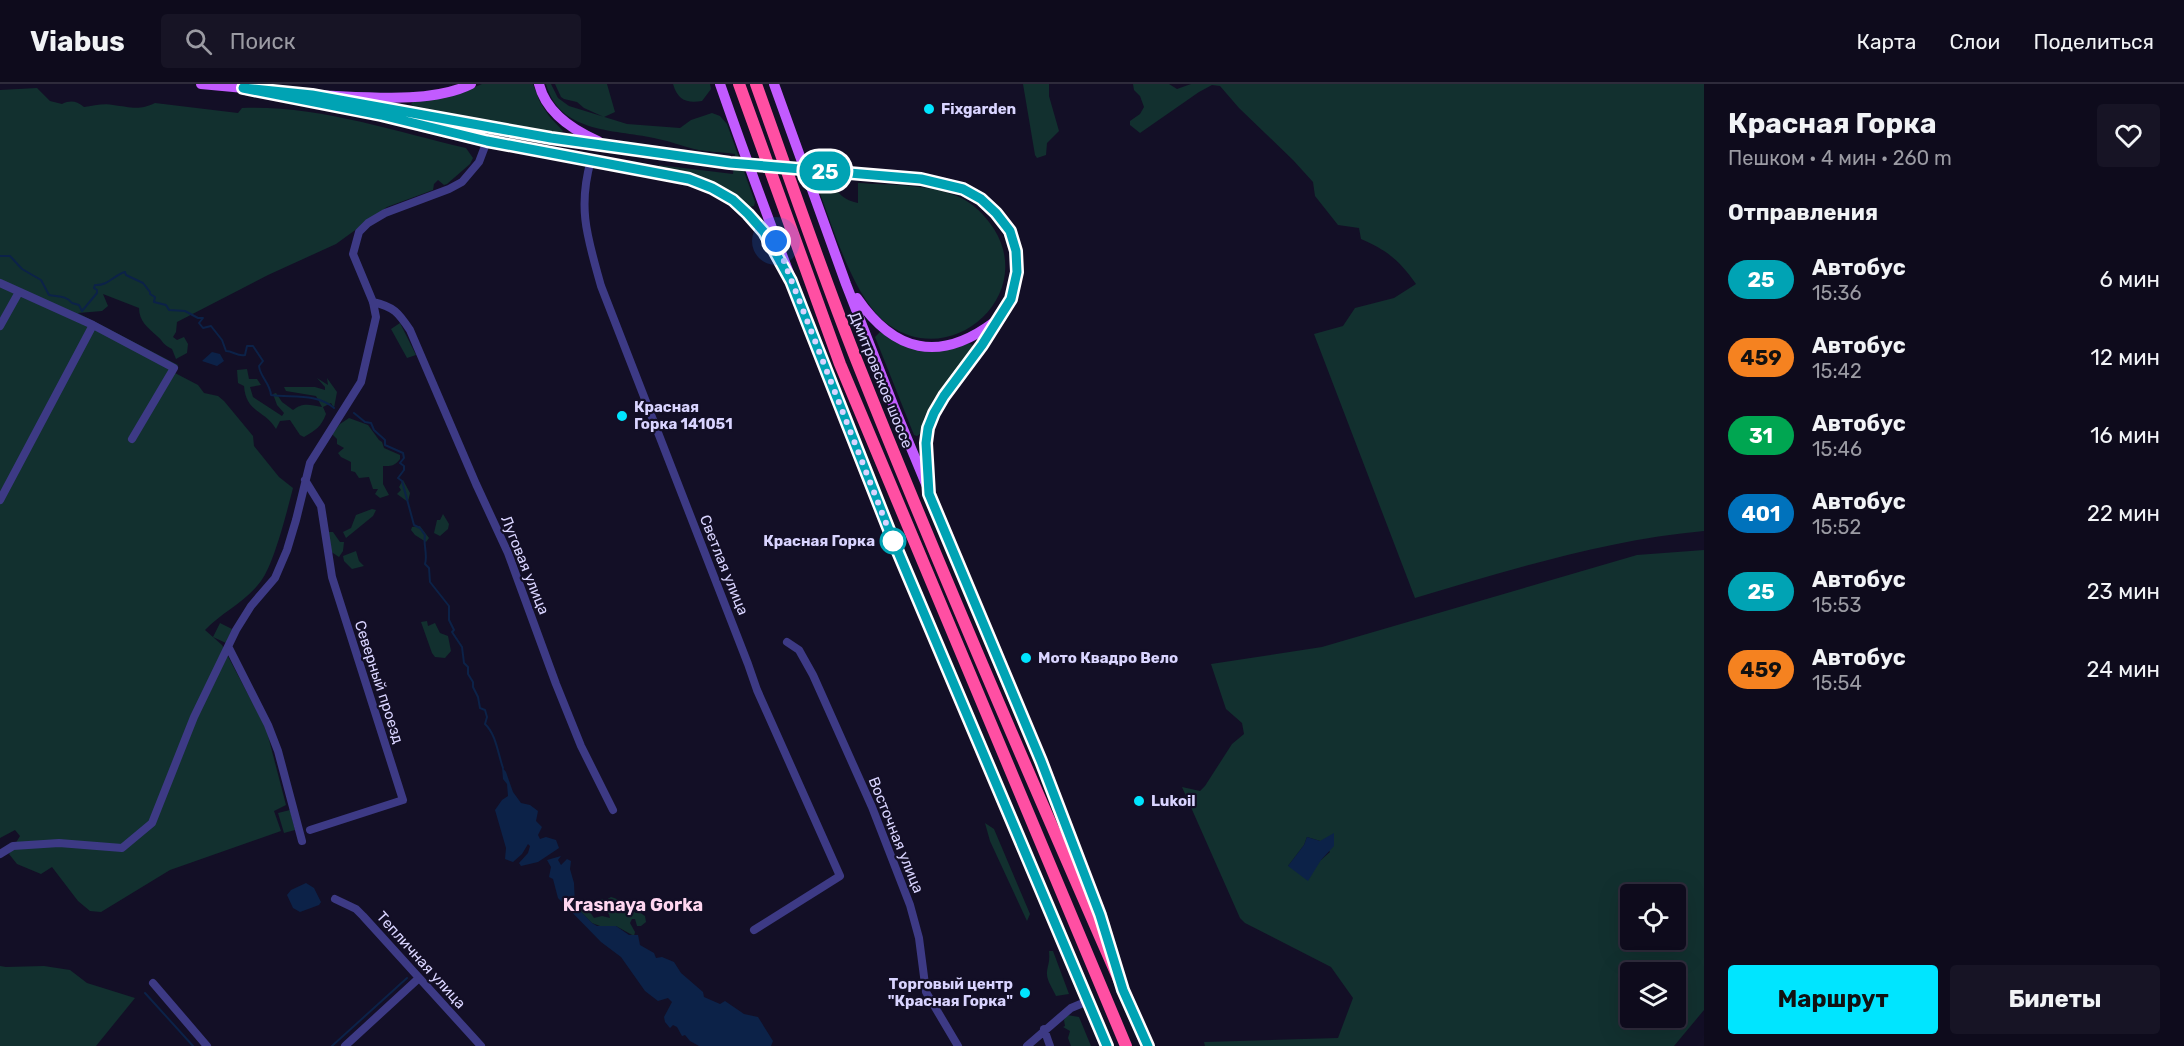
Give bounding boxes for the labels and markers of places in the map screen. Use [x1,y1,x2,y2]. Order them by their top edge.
place label: Fixgarden [941,100,1016,118]
marker: Fixgarden [922,102,936,116]
place label: Красная Горка 141051 [634,398,733,433]
marker: Красная Горка 141051 [615,409,629,423]
marker: Красная Горка [880,528,906,554]
place label: Красная Горка [763,532,875,550]
place label: Мото Квадро Вело [1038,649,1178,667]
marker: Мото Квадро Вело [1019,651,1033,665]
place label: Lukoil [1151,792,1196,810]
marker: Lukoil [1132,794,1146,808]
place label: Торговый центр "Красная Горка" [888,975,1013,1010]
marker: Торговый центр "Красная Горка" [1018,986,1032,1000]

